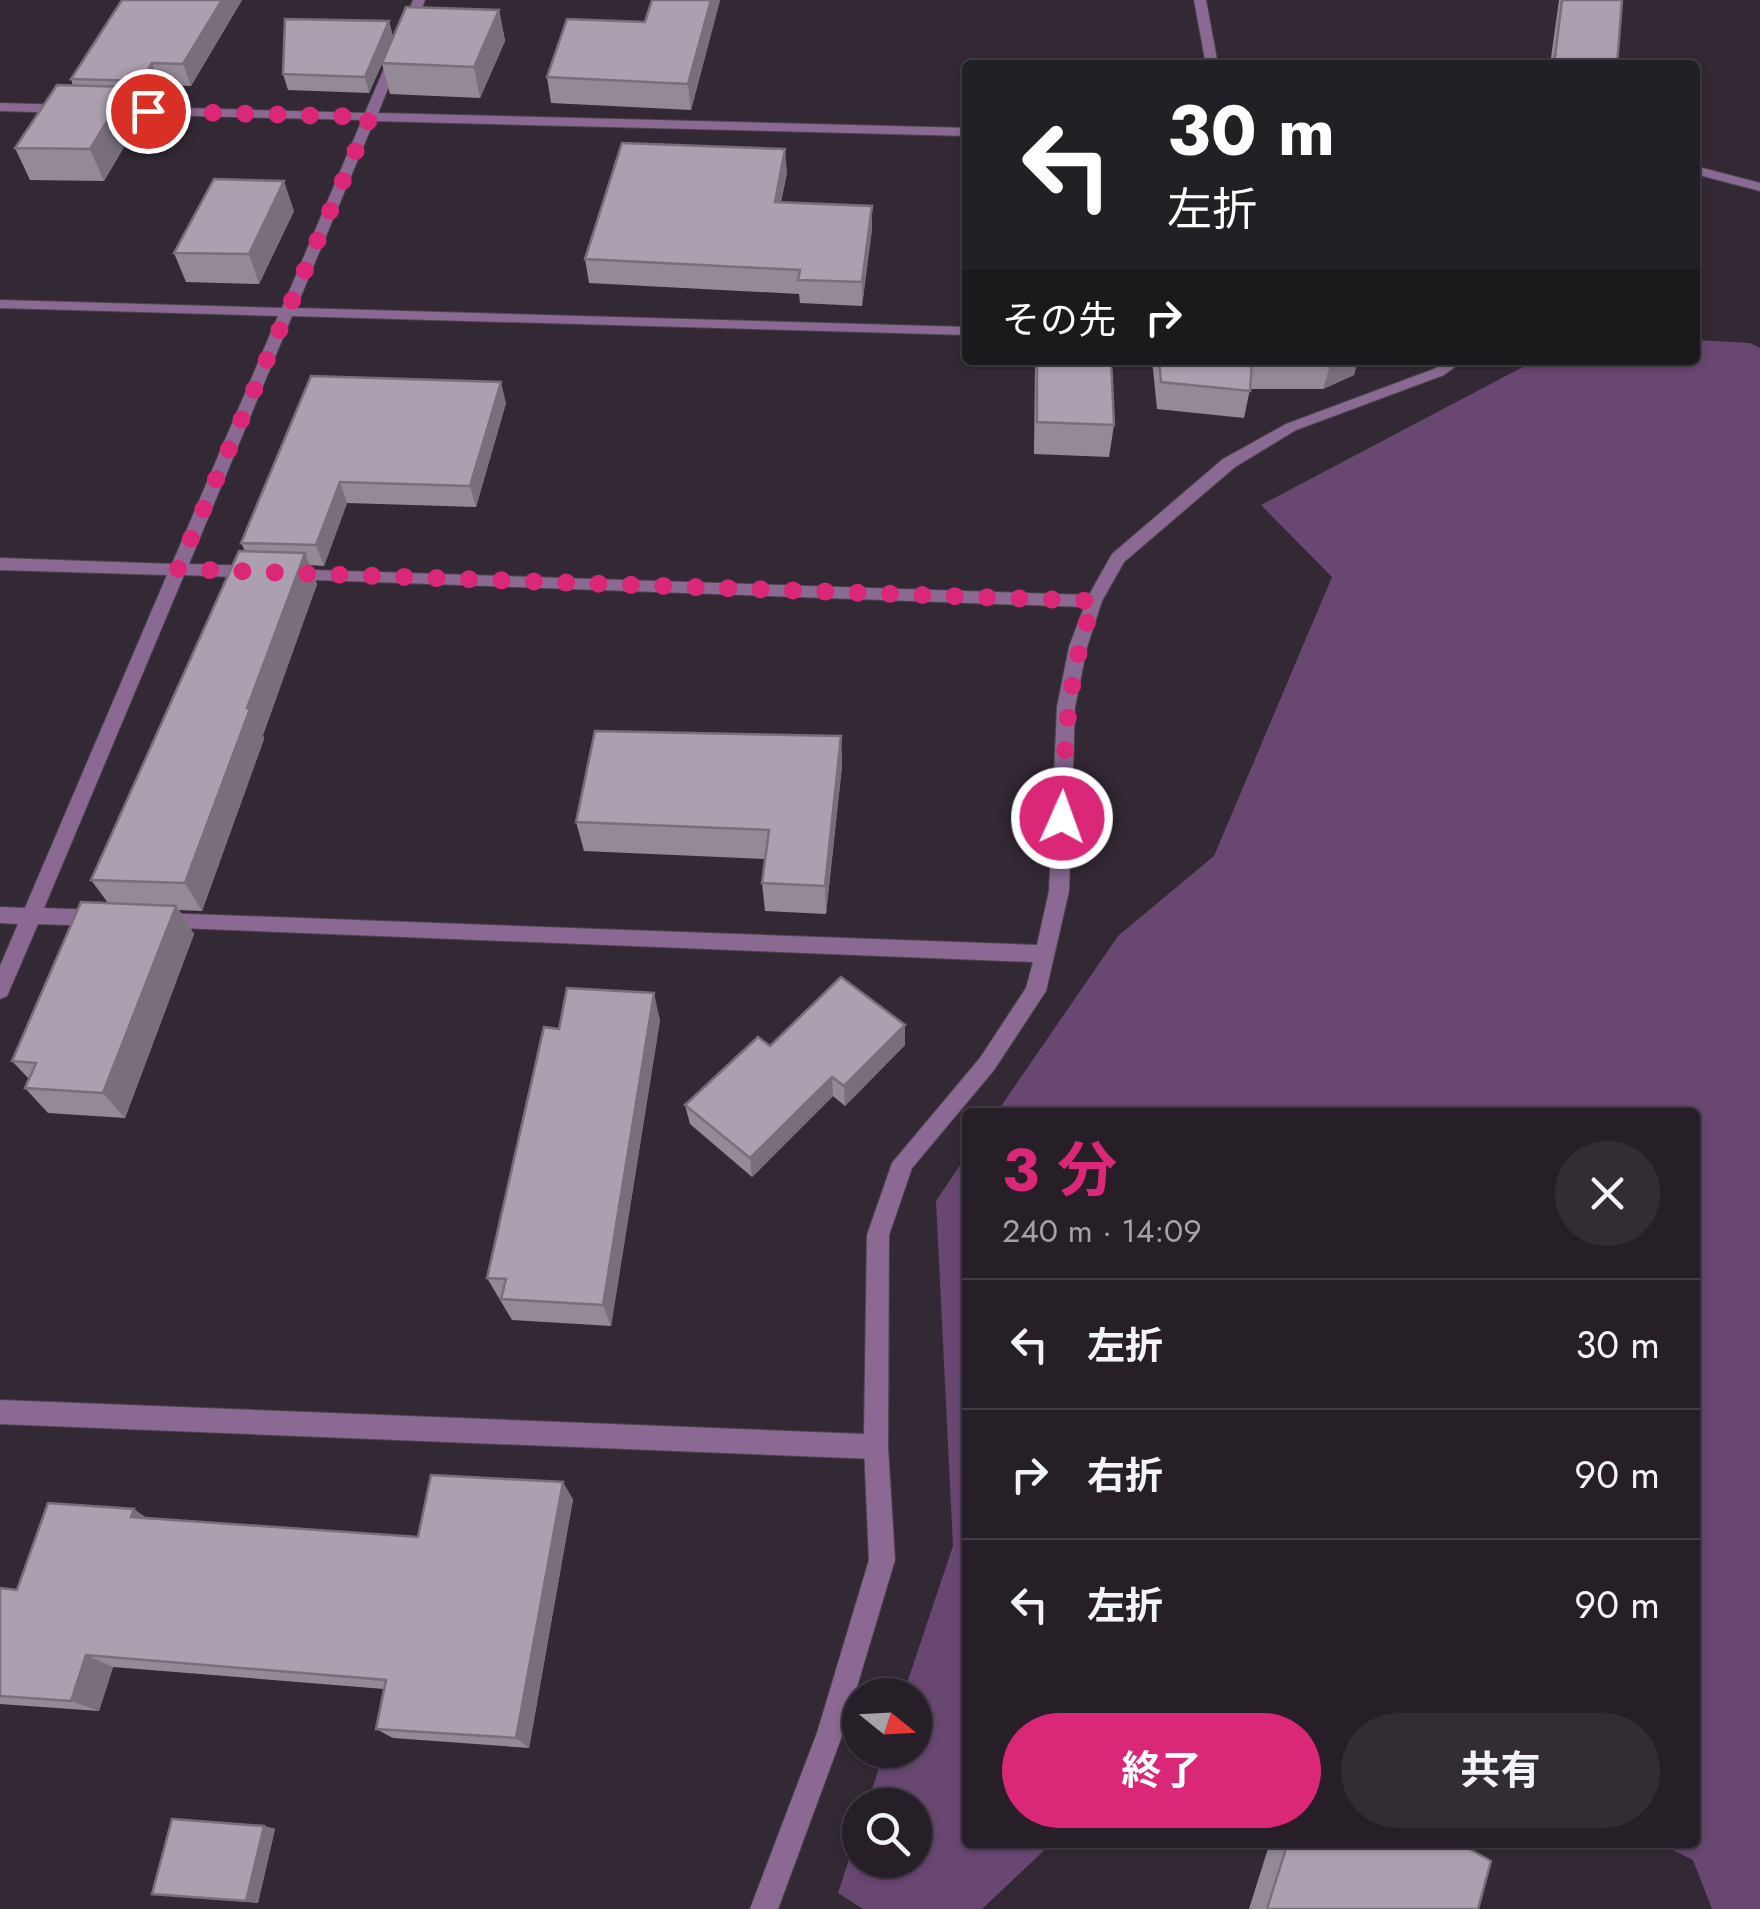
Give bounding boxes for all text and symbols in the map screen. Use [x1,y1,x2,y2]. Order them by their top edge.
pin [106,69,191,154]
text: 30 m [1167,80,1335,181]
icon: arrive [121,84,176,139]
icon: left [1002,100,1132,230]
text: 左折 [1167,177,1257,242]
icon: right [1136,290,1191,345]
text: その先 [1002,292,1116,347]
position arrow [1010,766,1114,870]
text: 3 分 [1002,1127,1117,1214]
button: close [1555,1141,1660,1246]
text: 240 m · 14:09 [1002,1208,1202,1254]
icon: left [1002,1317,1057,1372]
text: 30 m [1575,1317,1660,1372]
text: 左折 [1087,1318,1163,1373]
icon: right [1002,1447,1057,1502]
text: 90 m [1574,1447,1660,1502]
text: 右折 [1087,1448,1163,1503]
icon: left [1002,1577,1057,1632]
text: 90 m [1574,1577,1660,1632]
text: 左折 [1087,1578,1163,1633]
north arrow [842,1678,932,1768]
map controls [842,1678,932,1878]
button: 終了 [1002,1713,1321,1828]
button: 共有 [1341,1713,1660,1828]
button: search [842,1788,932,1878]

